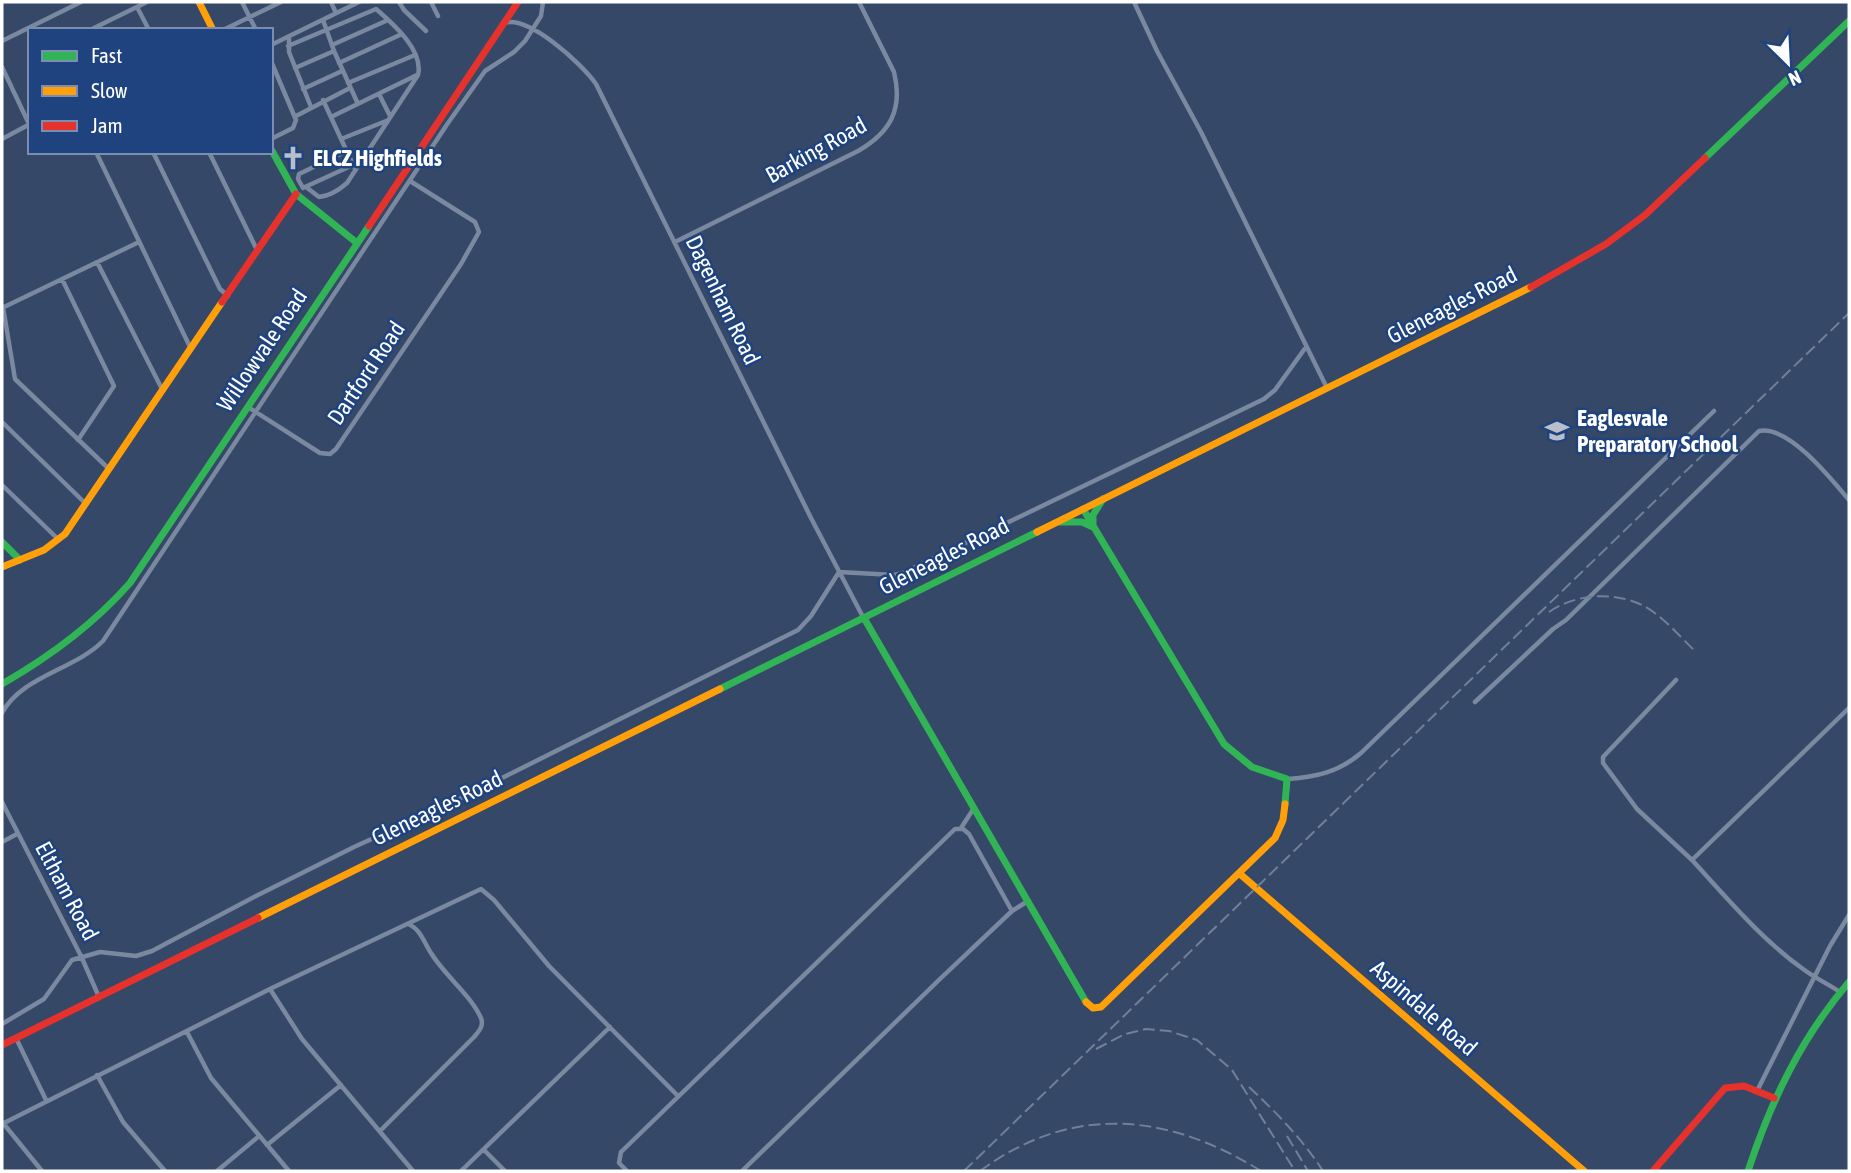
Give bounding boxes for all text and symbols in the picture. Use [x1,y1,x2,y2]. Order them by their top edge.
legend [28,28,273,154]
north arrow [1753,28,1823,98]
text: Fast [91,43,122,67]
text: N [1785,66,1805,91]
text: Slow [91,78,128,102]
street label: Barking Road [761,112,871,188]
text: Jam [91,113,123,137]
church icon: ELCZ Highfields [279,144,307,172]
place label: ELCZ Highfields [313,145,442,171]
street label: Dagenham Road [681,231,765,369]
street label: Gleneagles Road [1383,261,1521,349]
street label: Willowvale Road [212,284,312,416]
street label: Dartford Road [322,317,410,429]
place label: Eaglesvale Preparatory School [1577,405,1739,457]
school or university icon: Eaglesvale Preparatory School [1543,417,1571,445]
street label: Gleneagles Road [875,512,1013,600]
street label: Gleneagles Road [367,765,507,851]
street label: Eltham Road [30,837,104,945]
street label: Aspindale Road [1366,955,1482,1061]

